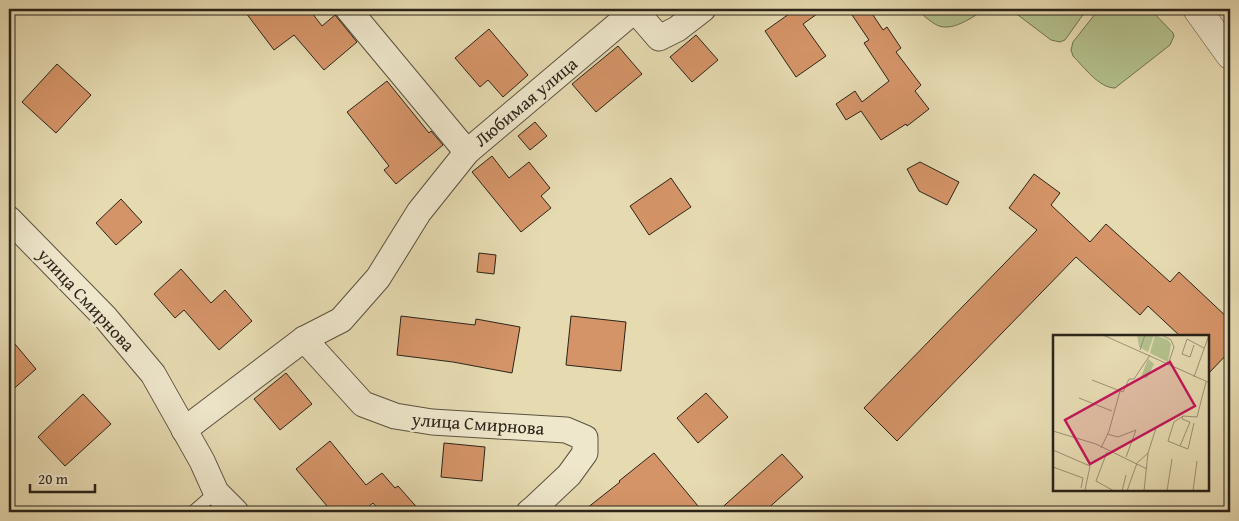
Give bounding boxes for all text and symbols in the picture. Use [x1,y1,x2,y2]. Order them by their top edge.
street label: Любимая улица [468,50,584,153]
street label: улица Смирнова [31,241,142,358]
inset map [1053,335,1209,491]
street label: улица Смирнова [410,405,546,442]
scale bar [30,461,95,493]
text: 20 m [38,468,69,489]

